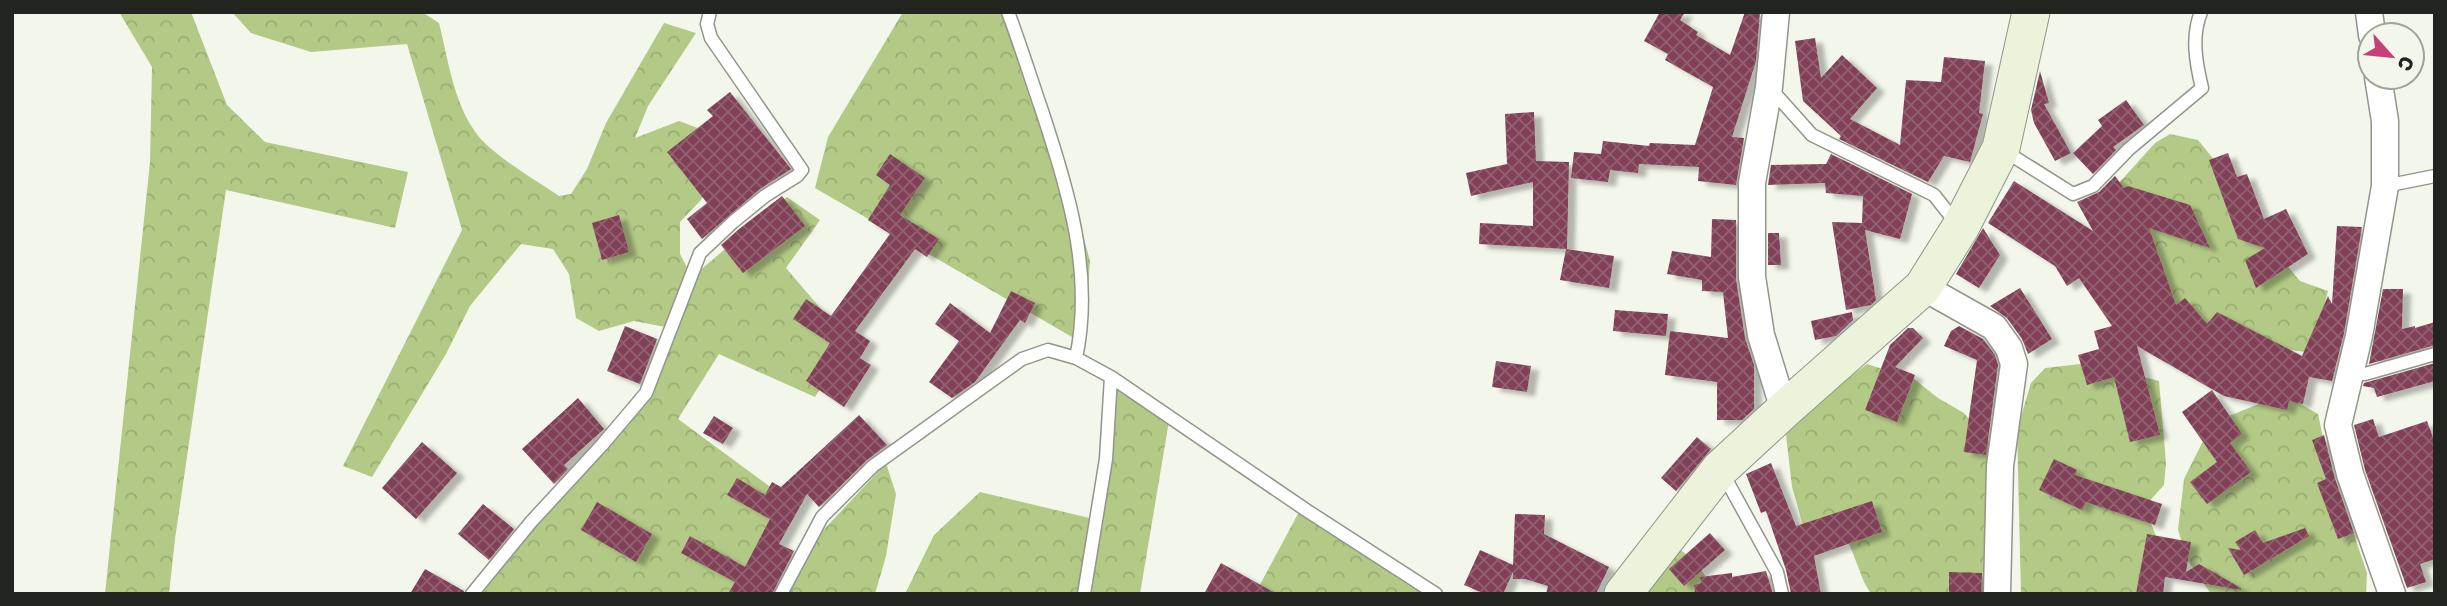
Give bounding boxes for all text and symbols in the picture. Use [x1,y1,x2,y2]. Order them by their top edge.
north arrow [2356,21,2426,91]
text: С [2393,53,2420,75]

